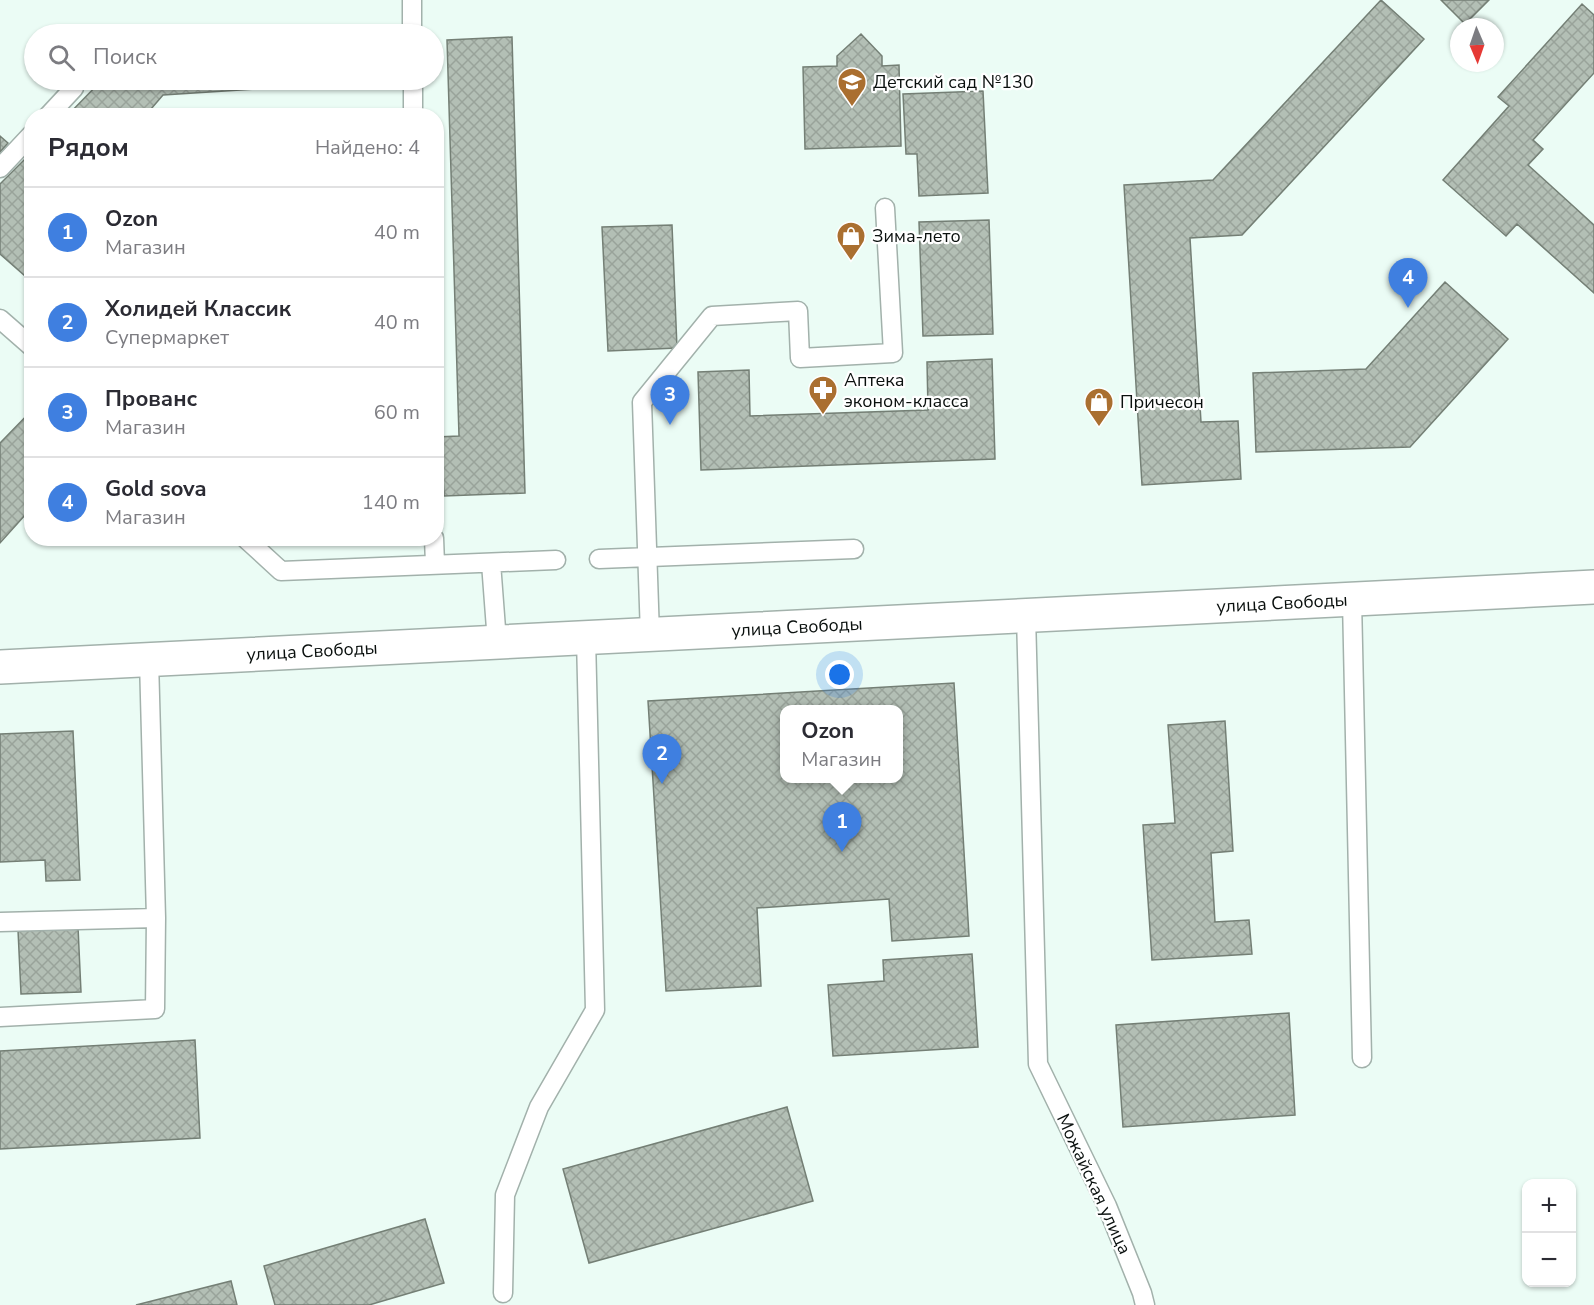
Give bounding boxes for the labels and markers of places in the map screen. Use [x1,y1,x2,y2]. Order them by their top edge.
school or university icon: Детский сад №130 [836,66,868,108]
place label: Детский сад №130 [873,70,1034,94]
shop icon: Зима-лето [835,220,867,262]
place label: Зима-лето [872,224,961,248]
pin: 4 [1388,258,1428,308]
place label: Аптека эконом-класса [844,368,969,413]
pharmacy icon: Аптека эконом-класса [807,374,839,416]
pin: 3 [650,376,690,425]
shop icon: Причесон [1083,386,1115,428]
place label: Причесон [1120,390,1204,414]
pin: 2 [642,734,682,784]
pin: 1 [822,802,862,852]

